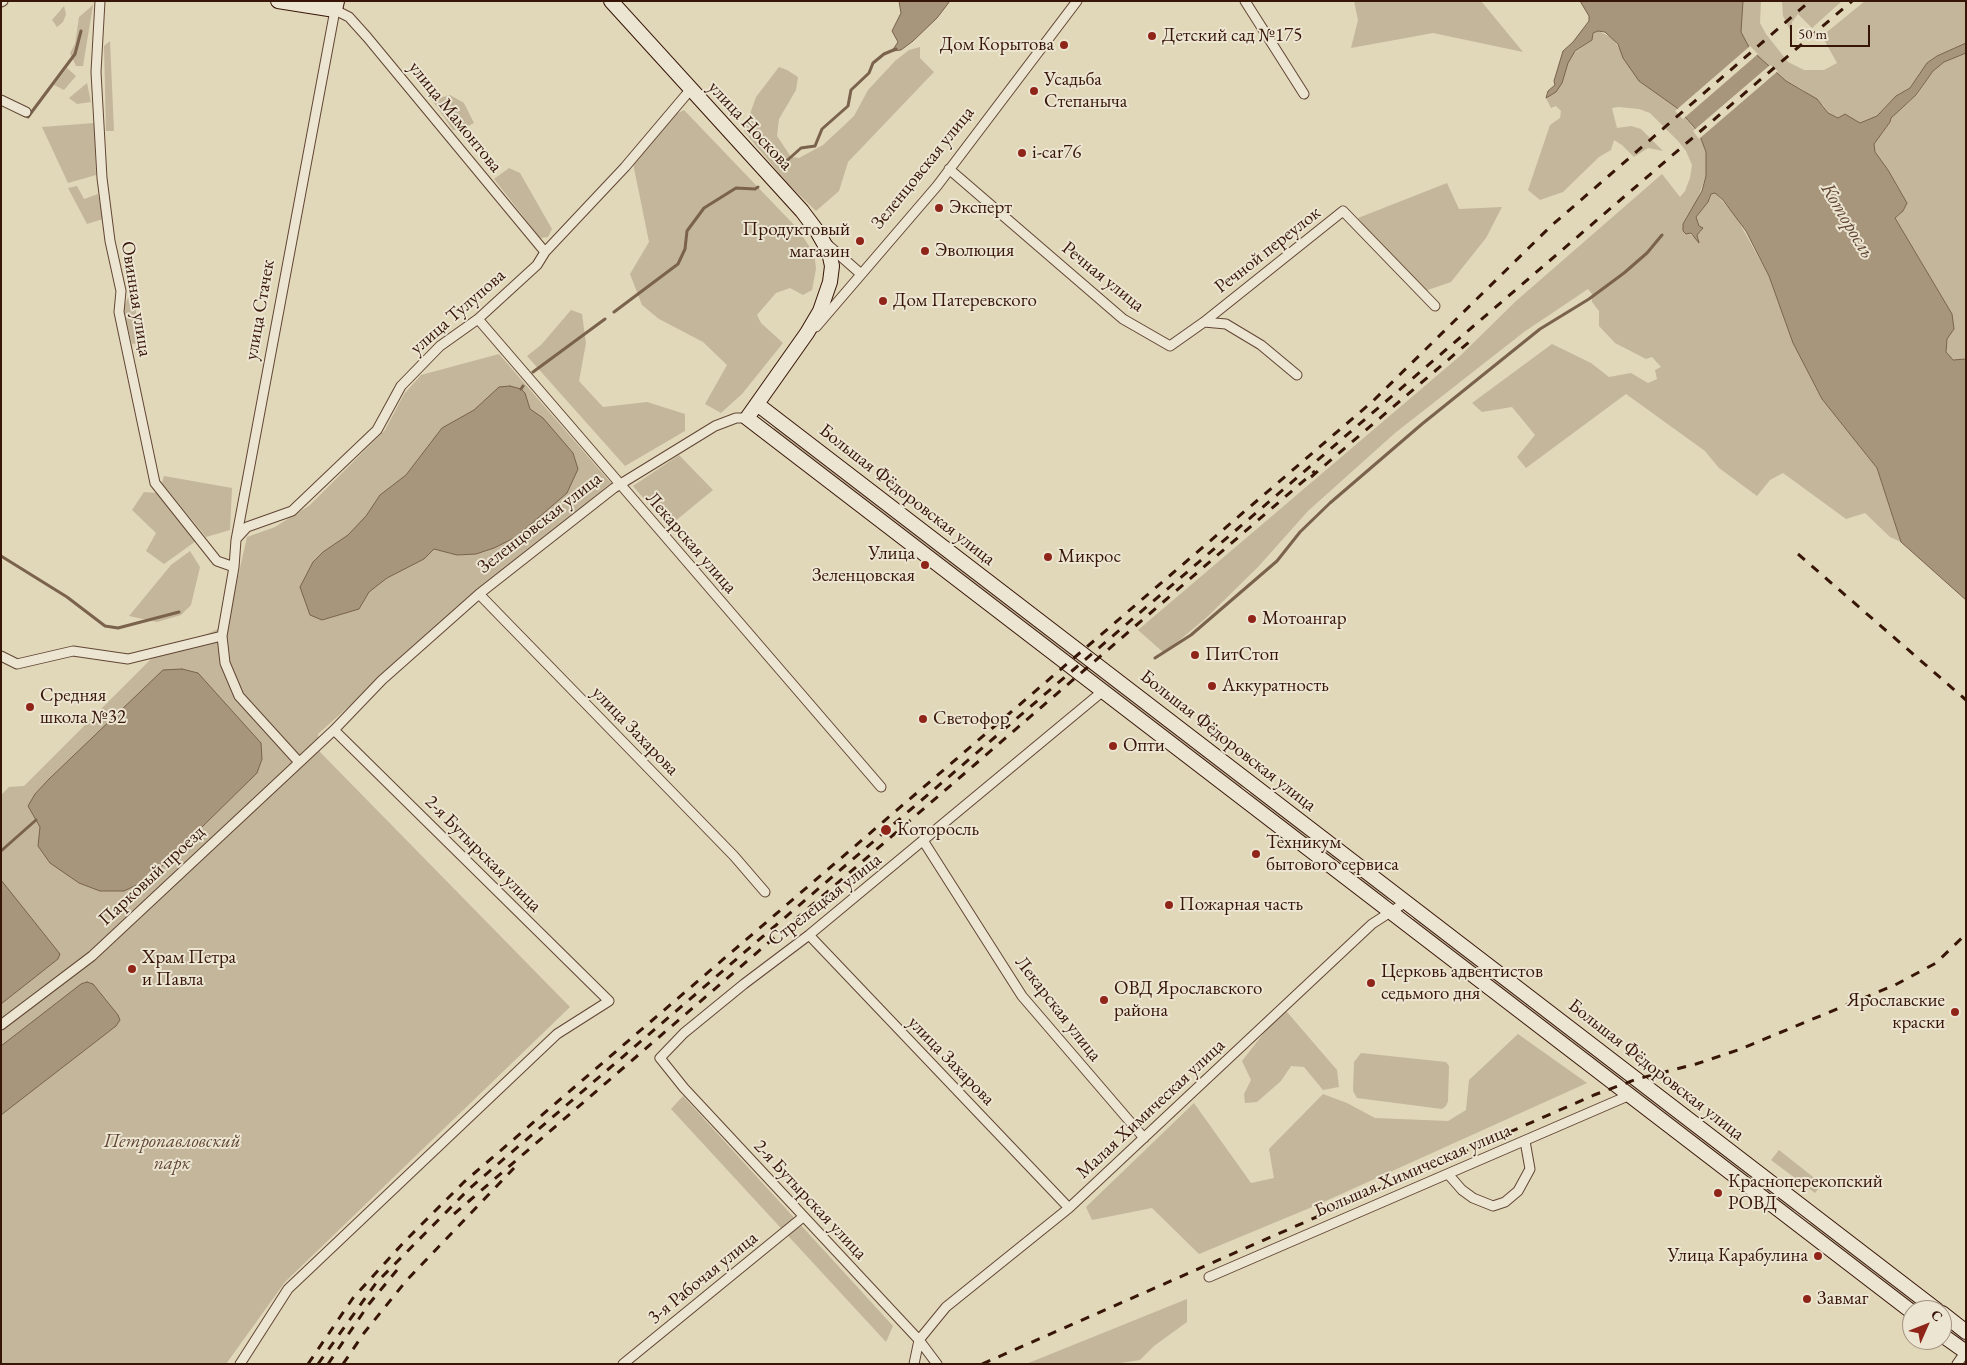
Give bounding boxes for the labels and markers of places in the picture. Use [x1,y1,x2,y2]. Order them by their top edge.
place label: Детский сад №175 [1162,25,1302,47]
marker: Детский сад №175 [1146,30,1158,42]
place label: Дом Корытова [940,34,1054,56]
marker: Дом Корытова [1058,39,1070,51]
place label: Усадьба Степаныча [1044,69,1127,113]
marker: Усадьба Степаныча [1028,85,1040,97]
place label: i-car76 [1032,142,1081,164]
marker: i-car76 [1016,147,1028,159]
place label: Эксперт [949,197,1012,219]
marker: Эксперт [933,202,945,214]
place label: Продуктовый магазин [743,219,850,263]
marker: Продуктовый магазин [854,235,866,247]
place label: Эволюция [935,240,1014,262]
marker: Эволюция [919,245,931,257]
place label: Дом Патеревского [893,290,1037,312]
marker: Дом Патеревского [877,295,889,307]
place label: Улица Зеленцовская [812,543,915,587]
place label: Микрос [1058,546,1121,568]
marker: Микрос [1042,551,1054,563]
marker: Улица Зеленцовская [919,559,931,571]
place label: Мотоангар [1262,608,1347,630]
marker: Мотоангар [1246,613,1258,625]
place label: ПитСтоп [1205,644,1279,666]
marker: ПитСтоп [1189,649,1201,661]
place label: Аккуратность [1222,675,1329,697]
marker: Аккуратность [1206,680,1218,692]
place label: Средняя школа №32 [40,685,126,729]
marker: Средняя школа №32 [24,701,36,713]
place label: Светофор [933,708,1010,730]
marker: Светофор [917,713,929,725]
place label: Опти [1123,735,1165,757]
marker: Опти [1107,740,1119,752]
place label: Которосль [897,819,979,841]
marker: Которосль [879,823,893,837]
place label: Техникум бытового сервиса [1266,832,1399,876]
marker: Техникум бытового сервиса [1250,848,1262,860]
place label: Пожарная часть [1179,894,1303,916]
marker: Пожарная часть [1163,899,1175,911]
place label: Храм Петра и Павла [142,947,236,991]
place label: Церковь адвентистов седьмого дня [1381,961,1543,1005]
marker: Храм Петра и Павла [126,963,138,975]
marker: Церковь адвентистов седьмого дня [1365,977,1377,989]
place label: ОВД Ярославского района [1114,978,1262,1022]
place label: Ярославские краски [1847,990,1945,1034]
marker: ОВД Ярославского района [1098,994,1110,1006]
marker: Ярославские краски [1949,1006,1961,1018]
place label: Красноперекопский РОВД [1728,1171,1883,1215]
marker: Красноперекопский РОВД [1712,1187,1724,1199]
place label: Улица Карабулина [1668,1245,1808,1267]
marker: Улица Карабулина [1812,1250,1824,1262]
place label: Завмаг [1817,1288,1869,1310]
marker: Завмаг [1801,1293,1813,1305]

